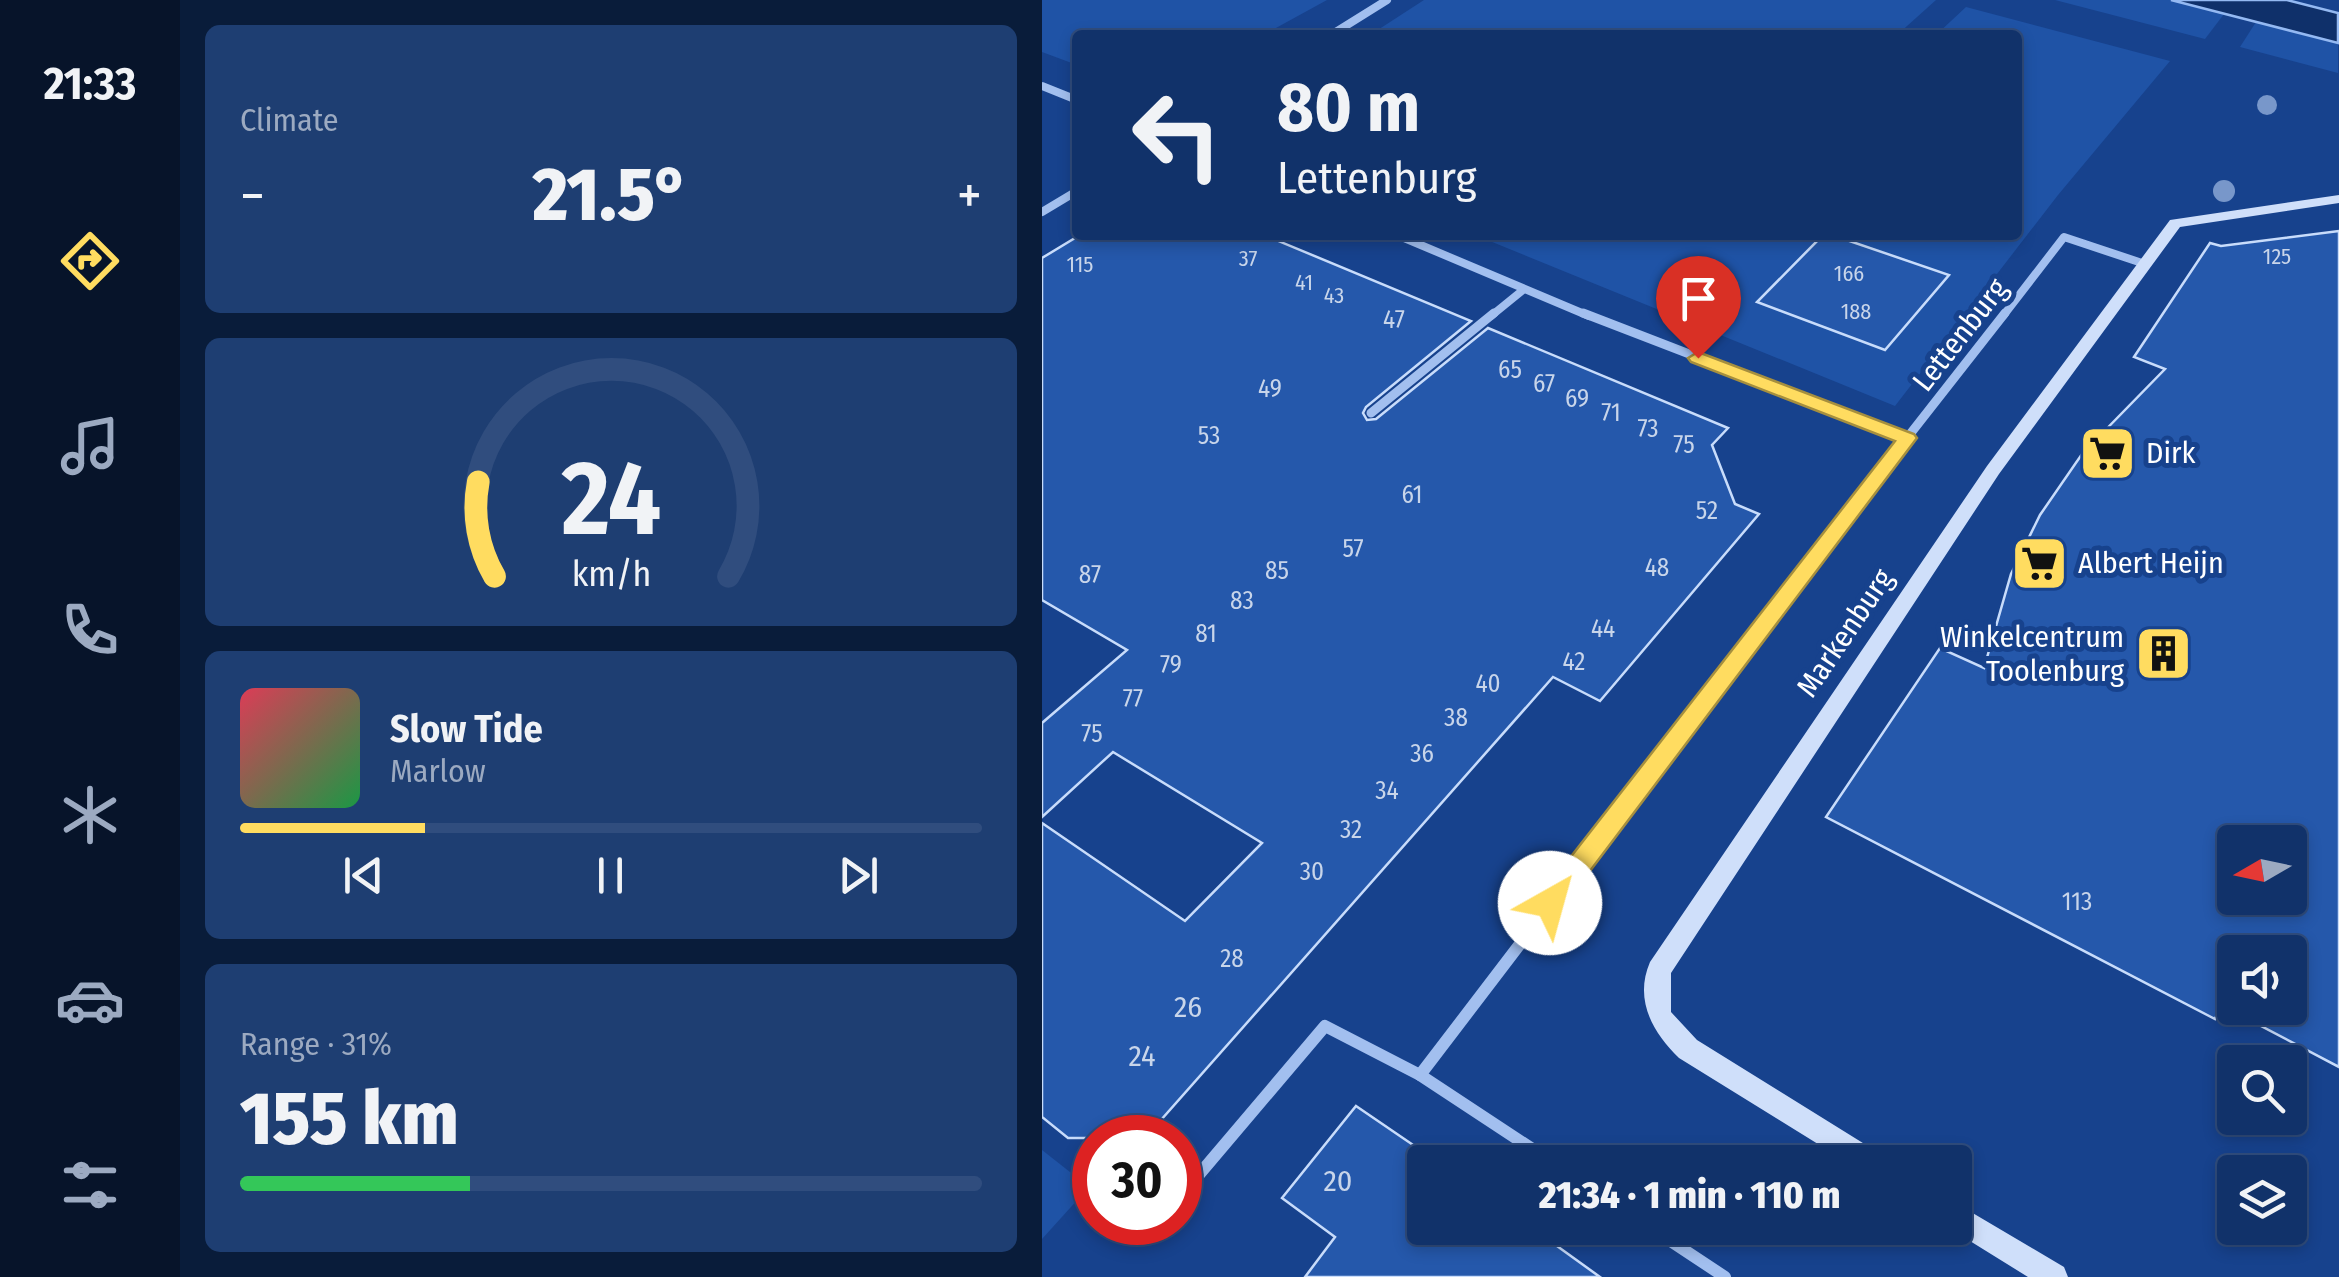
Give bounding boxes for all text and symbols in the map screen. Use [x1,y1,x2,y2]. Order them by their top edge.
text: 21:33 [44,57,136,111]
text: 80 m [1277,66,1420,150]
icon: left [1112,70,1242,200]
text: Climate [240,101,339,139]
text: 21.5° [533,150,689,240]
text: Lettenburg [1277,151,1477,205]
text: − [240,163,265,229]
text: + [957,163,982,229]
icon: directions [55,226,125,296]
house number: 125 [2263,243,2291,270]
house number: 37 [1239,245,1257,272]
house number: 115 [1067,251,1093,278]
pin [1656,256,1741,359]
house number: 166 [1834,260,1864,287]
house number: 41 [1295,269,1313,296]
icon: arrive [1671,271,1726,326]
street label: Lettenburg [1905,271,2016,399]
house number: 43 [1324,282,1344,309]
house number: 188 [1841,298,1871,325]
house number: 47 [1383,305,1405,335]
house number: 65 [1498,355,1522,385]
house number: 67 [1533,369,1555,399]
house number: 49 [1258,374,1282,404]
house number: 69 [1565,384,1589,414]
house number: 71 [1601,398,1621,428]
icon: music [55,411,125,481]
house number: 73 [1637,414,1659,444]
house number: 53 [1198,421,1220,451]
supermarket icon: Dirk [2077,423,2137,483]
house number: 75 [1673,430,1695,460]
place label: Dirk [2146,435,2195,471]
text: 24 [560,437,661,562]
house number: 61 [1401,480,1423,510]
house number: 52 [1696,496,1718,526]
supermarket icon: Albert Heijn [2009,533,2069,593]
house number: 57 [1342,534,1364,564]
place label: Albert Heijn [2078,545,2224,581]
text: km/h [571,553,651,595]
house number: 48 [1645,553,1669,583]
house number: 85 [1265,556,1289,586]
house number: 87 [1079,560,1101,590]
street label: Markenburg [1789,561,1901,704]
house number: 83 [1230,586,1254,616]
icon: phone [55,595,125,665]
house number: 44 [1591,614,1615,644]
house number: 81 [1195,619,1217,649]
place label: Winkelcentrum Toolenburg [1940,619,2125,689]
building icon: Winkelcentrum Toolenburg [2133,624,2193,684]
house number: 42 [1563,647,1585,677]
house number: 79 [1160,650,1182,680]
house number: 40 [1475,669,1501,699]
house number: 77 [1123,684,1143,714]
house number: 38 [1444,703,1468,733]
text: Slow Tide [390,706,543,752]
house number: 75 [1081,719,1103,749]
house number: 36 [1410,739,1434,769]
text: Marlow [390,752,486,790]
house number: 34 [1375,776,1399,806]
icon: climate [55,780,125,850]
house number: 32 [1340,815,1362,845]
north arrow [2217,825,2307,915]
map controls [2217,825,2307,1245]
icon: previous [336,848,391,903]
icon: pause [583,848,638,903]
icon: next [831,848,886,903]
position arrow [1498,851,1602,955]
house number: 30 [1300,857,1324,887]
house number: 113 [2062,887,2092,917]
button: sound [2217,935,2307,1025]
house number: 28 [1220,944,1244,974]
icon: car [55,965,125,1035]
house number: 26 [1174,989,1202,1025]
text: Range · 31% [240,1025,392,1063]
house number: 24 [1128,1038,1156,1074]
button: search [2217,1045,2307,1135]
text: 155 km [240,1074,458,1164]
speed limit sign: 30 [1072,1115,1202,1245]
icon: filters [55,1150,125,1220]
button: layers [2217,1155,2307,1245]
house number: 20 [1324,1163,1352,1199]
text: 21:34 · 1 min · 110 m [1539,1172,1840,1218]

